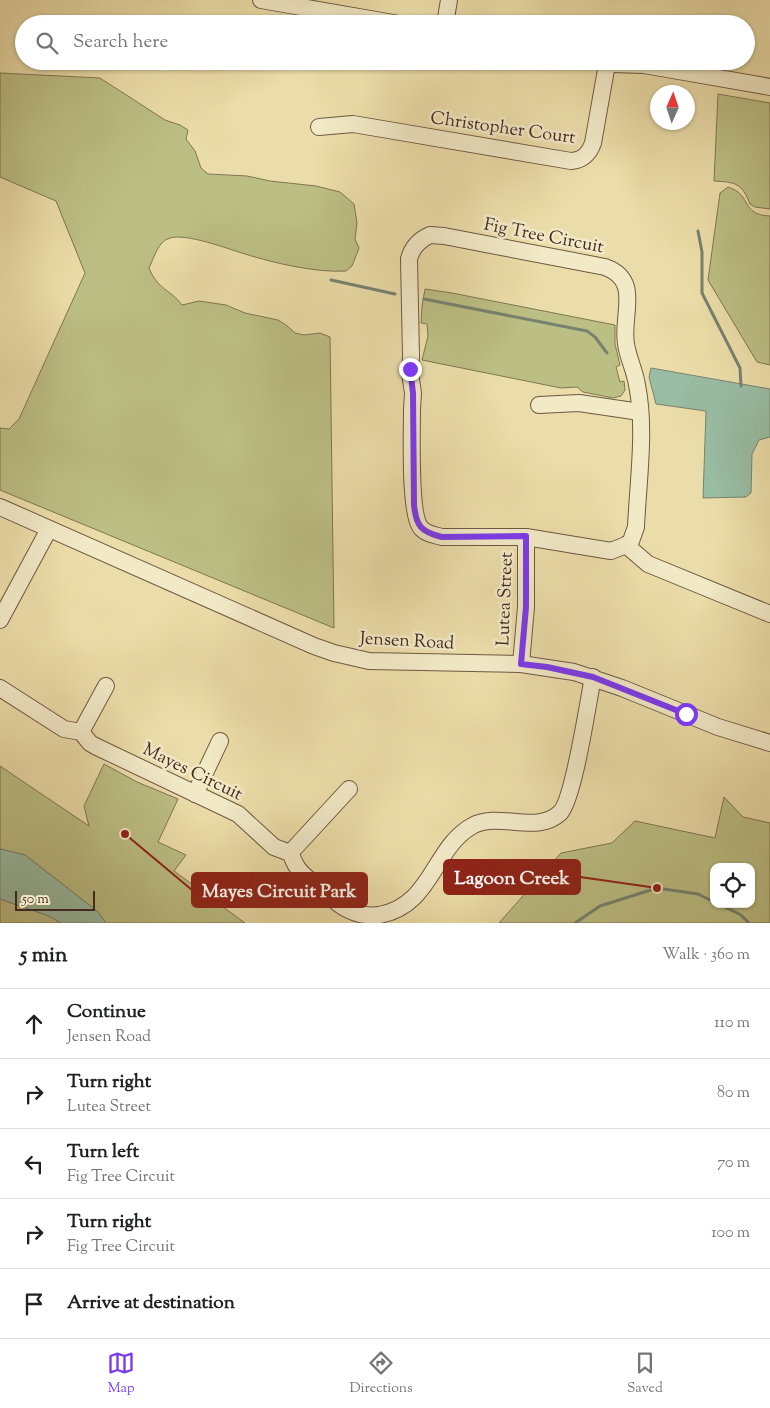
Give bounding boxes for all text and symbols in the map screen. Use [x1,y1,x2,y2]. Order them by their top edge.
search box [15,15,755,70]
icon: search [33,29,61,57]
text: Search here [73,29,168,56]
north arrow [650,85,695,130]
street label: Christopher Court [429,106,577,152]
street label: Fig Tree Circuit [482,213,606,261]
route end [399,358,422,381]
street label: Lutea Street [491,551,521,647]
street label: Jensen Road [358,626,455,657]
route start [675,703,698,726]
street label: Mayes Circuit [138,737,246,808]
callout: Lagoon Creek [444,860,580,894]
map controls [710,863,755,908]
button: locate [710,863,755,908]
text: Lagoon Creek [454,866,570,893]
callout: Mayes Circuit Park [192,873,367,907]
text: Mayes Circuit Park [202,879,357,906]
scale bar [15,888,95,911]
text: 50 m [22,890,49,910]
text: 5 min [20,941,67,971]
text: Walk · 360 m [662,944,750,967]
text: Continue [67,999,146,1026]
icon: ahead [20,1010,48,1038]
text: 110 m [714,1012,750,1035]
text: Jensen Road [67,1026,151,1049]
text: Turn right [67,1069,151,1096]
icon: right [20,1080,48,1108]
text: 80 m [717,1082,750,1105]
text: Lutea Street [67,1096,151,1119]
text: Turn left [67,1139,139,1166]
icon: left [20,1150,48,1178]
text: 70 m [717,1152,750,1175]
text: Fig Tree Circuit [67,1166,175,1189]
text: Turn right [67,1209,151,1236]
icon: right [20,1220,48,1248]
text: 100 m [711,1222,750,1245]
text: Fig Tree Circuit [67,1236,175,1259]
icon: arrive [20,1290,48,1318]
text: Arrive at destination [67,1290,235,1317]
tab: Map [107,1349,135,1399]
tab: Directions [349,1349,413,1399]
tab: Saved [627,1349,663,1399]

